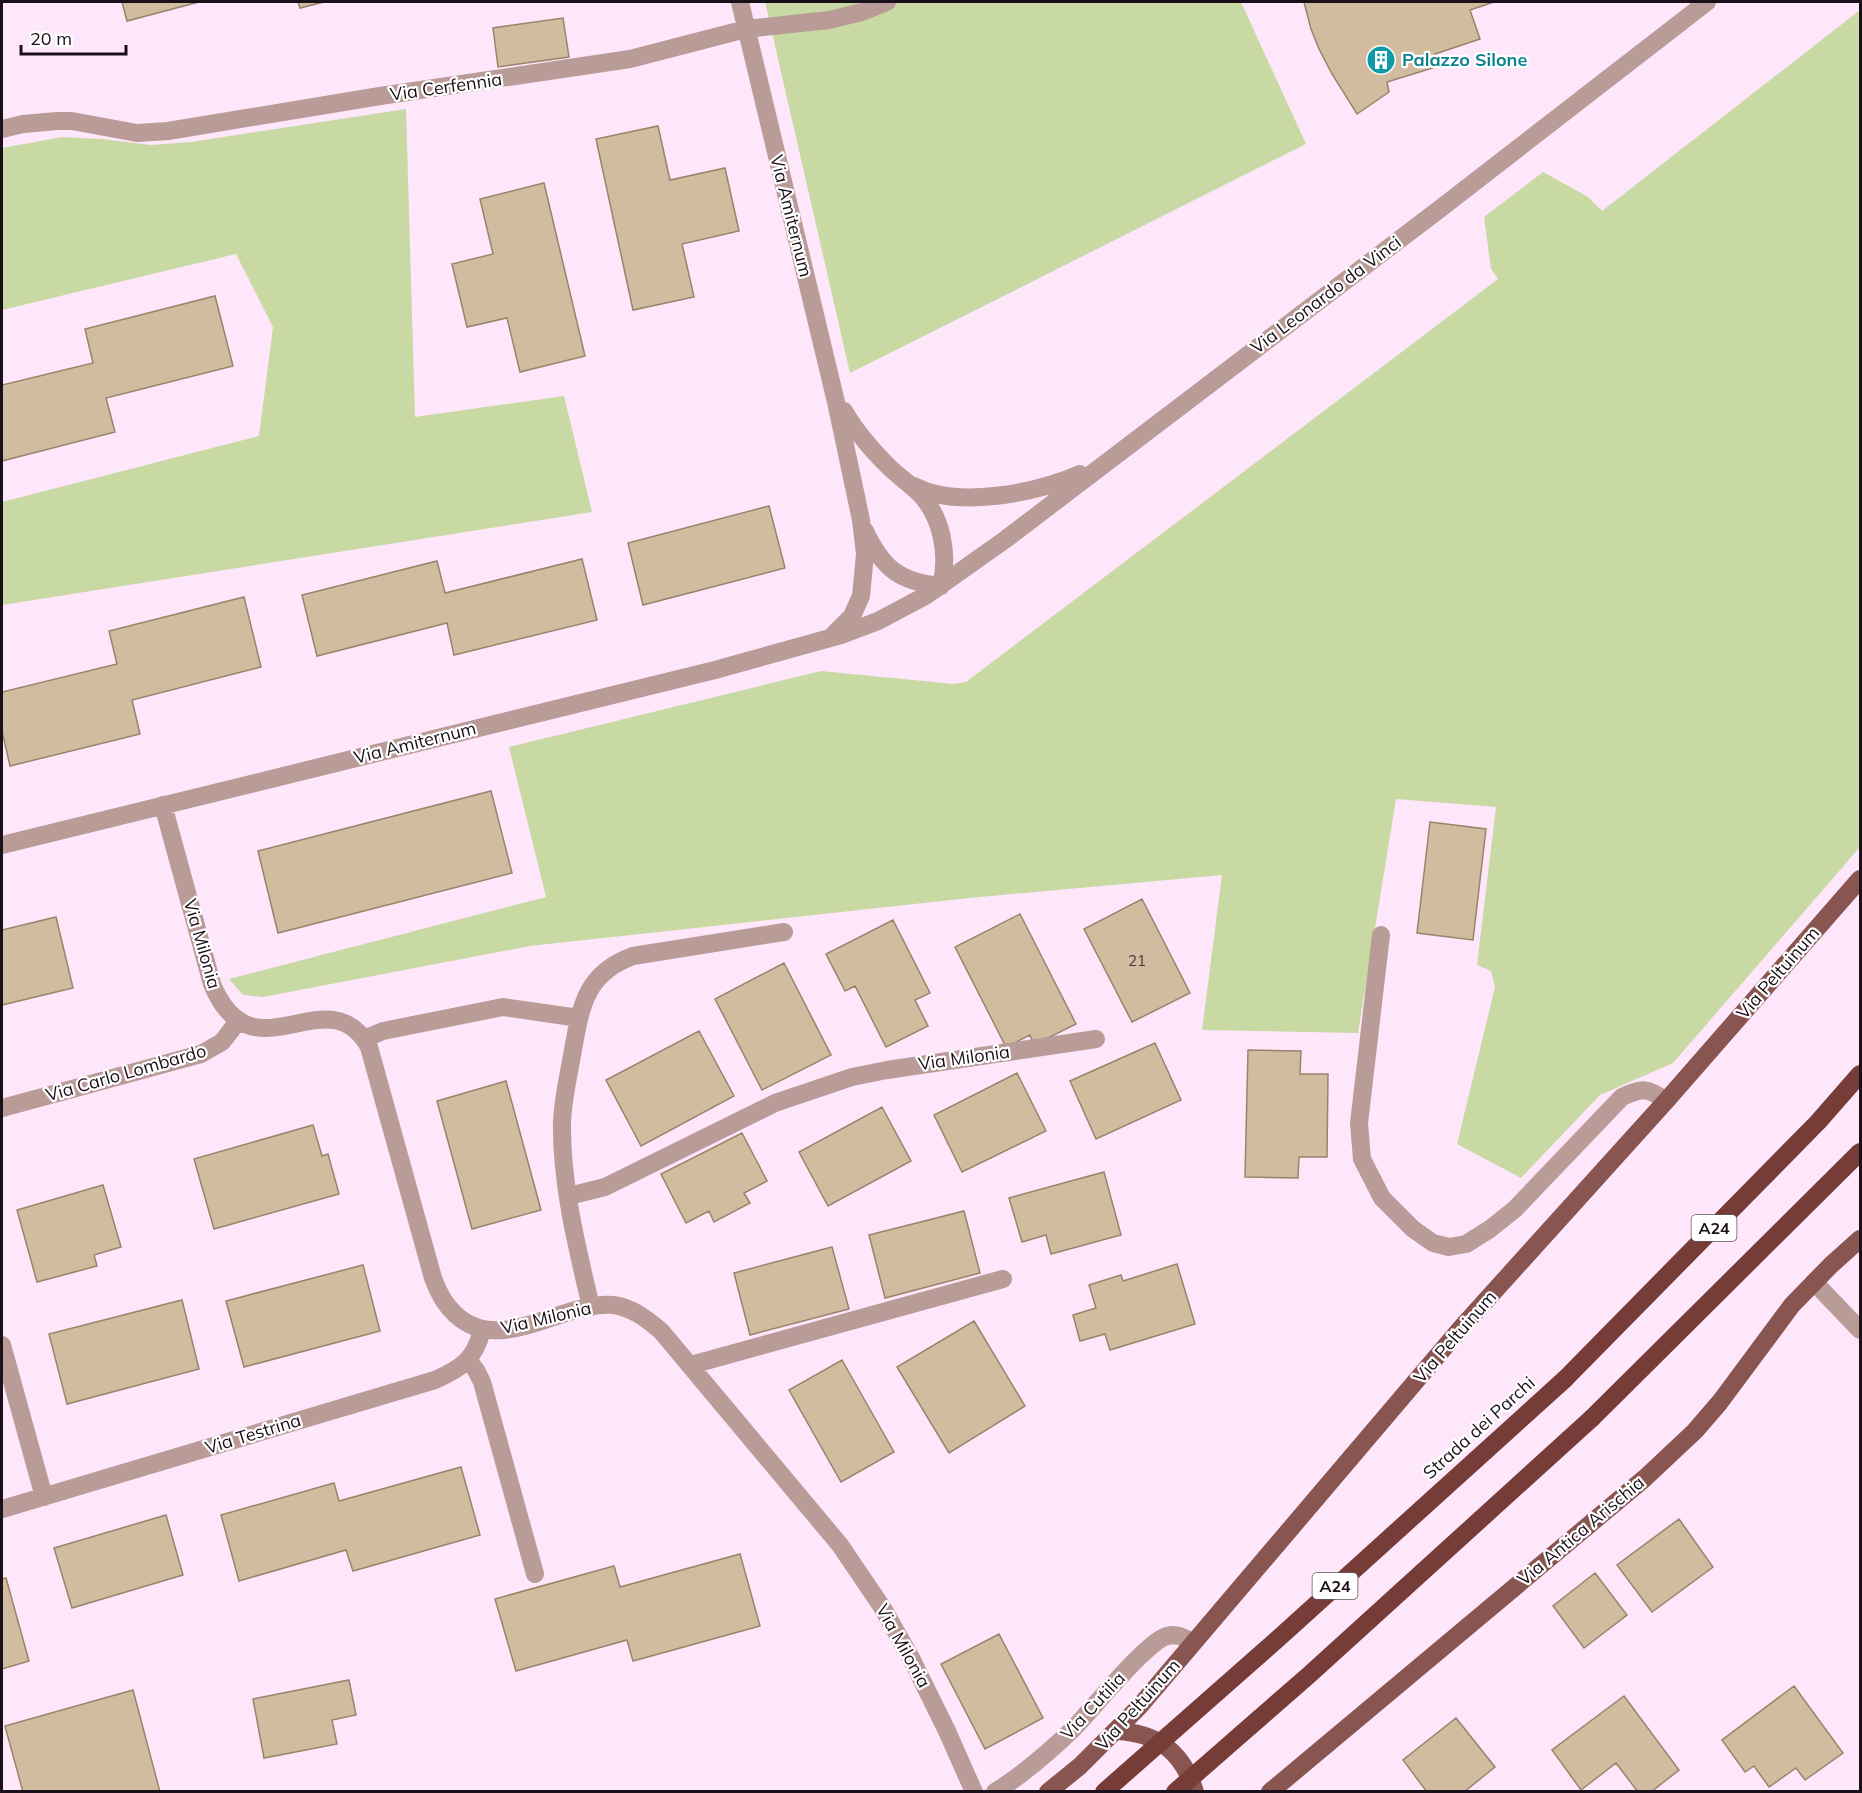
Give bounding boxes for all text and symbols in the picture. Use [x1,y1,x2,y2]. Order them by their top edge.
scale bar [21,18,126,56]
text: 20 m [30,27,72,50]
building icon: Palazzo Silone [1365,44,1397,76]
place label: Palazzo Silone [1402,48,1527,71]
street label: Via Cerfennia [389,67,503,106]
street label: Via Amiternum [765,152,818,279]
street label: Via Leonardo da Vinci [1246,230,1406,359]
street label: Via Amiternum [351,716,478,769]
street label: Via Milonia [179,896,226,991]
street label: Via Peltuinum [1731,922,1824,1024]
house number: 21 [1128,951,1146,970]
street label: Via Carlo Lombardo [43,1039,209,1106]
street label: Via Milonia [917,1040,1011,1075]
road number: A24 [1692,1215,1736,1241]
street label: Via Peltuinum [1408,1286,1501,1388]
street label: Via Milonia [498,1296,593,1339]
street label: Strada dei Parchi [1418,1371,1539,1484]
street label: Via Testrina [202,1408,304,1459]
street label: Via Antica Arischia [1513,1471,1649,1590]
road number: A24 [1312,1573,1358,1599]
street label: Via Milonia [871,1600,936,1692]
street label: Via Peltuinum [1090,1654,1185,1755]
street label: Via Cutilia [1055,1667,1130,1745]

